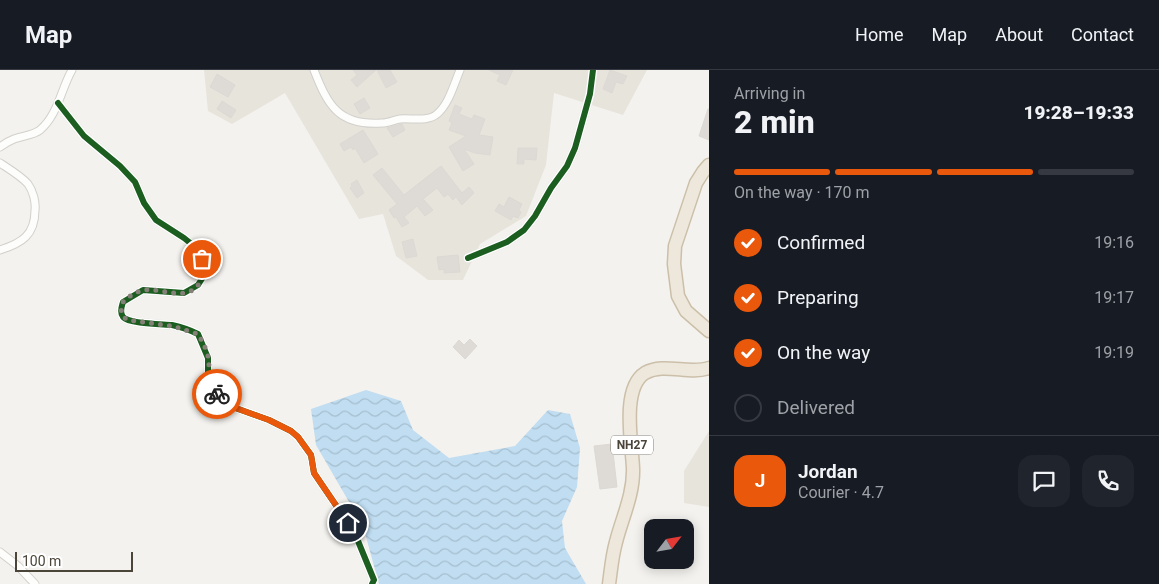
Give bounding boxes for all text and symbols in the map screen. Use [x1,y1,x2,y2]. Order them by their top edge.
text: Map [25,21,72,49]
text: Home [855,24,904,45]
text: Map [932,24,967,45]
text: About [995,24,1043,45]
text: Contact [1071,24,1134,45]
text: Arriving in [734,84,805,103]
text: 19:28–19:33 [1023,101,1134,124]
text: 2 min [734,103,815,141]
text: On the way · 170 m [734,183,870,202]
icon: check [734,229,762,257]
text: Confirmed [777,231,865,254]
text: 19:16 [1094,233,1134,252]
pin [181,238,223,280]
icon: bag [188,245,216,273]
icon: check [734,284,762,312]
text: Preparing [777,286,859,309]
text: 19:17 [1094,288,1134,307]
icon: check [734,339,762,367]
text: On the way [777,341,870,364]
text: 19:19 [1094,343,1134,362]
courier [192,369,242,419]
icon: bike [203,380,231,408]
text: Delivered [777,396,855,419]
road number: NH27 [611,436,653,454]
button: chat [1018,455,1070,507]
button: phone [1082,455,1134,507]
text: Jordan [798,460,858,483]
text: J [755,469,765,492]
text: Courier · 4.7 [798,483,884,502]
pin [327,502,369,544]
icon: home [334,509,362,537]
north arrow [644,519,694,569]
map controls [644,519,694,569]
scale bar [15,549,132,572]
text: 100 m [22,553,61,569]

